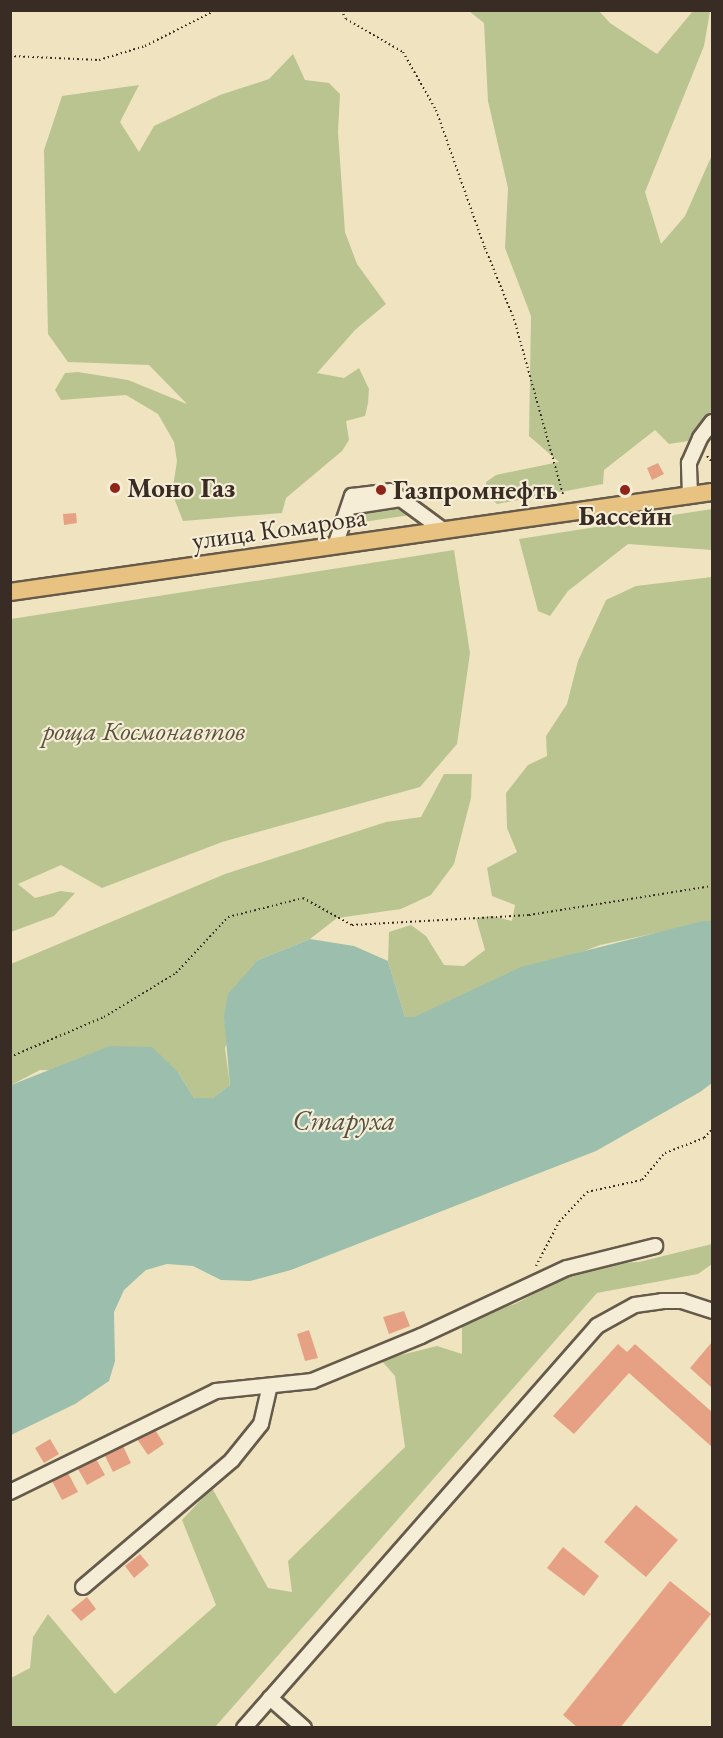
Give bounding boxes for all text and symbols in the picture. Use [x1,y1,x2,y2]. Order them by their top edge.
place label: Моно Газ [127,472,235,504]
place label: Газпромнефть [393,474,558,506]
marker: Моно Газ [108,481,122,495]
marker: Газпромнефть [374,483,388,497]
marker: Бассейн [618,483,632,497]
street label: улица Комарова [190,500,368,556]
place label: Бассейн [578,500,672,532]
park label: роща Космонавтов [42,715,246,747]
water label: Старуха [293,1103,395,1137]

